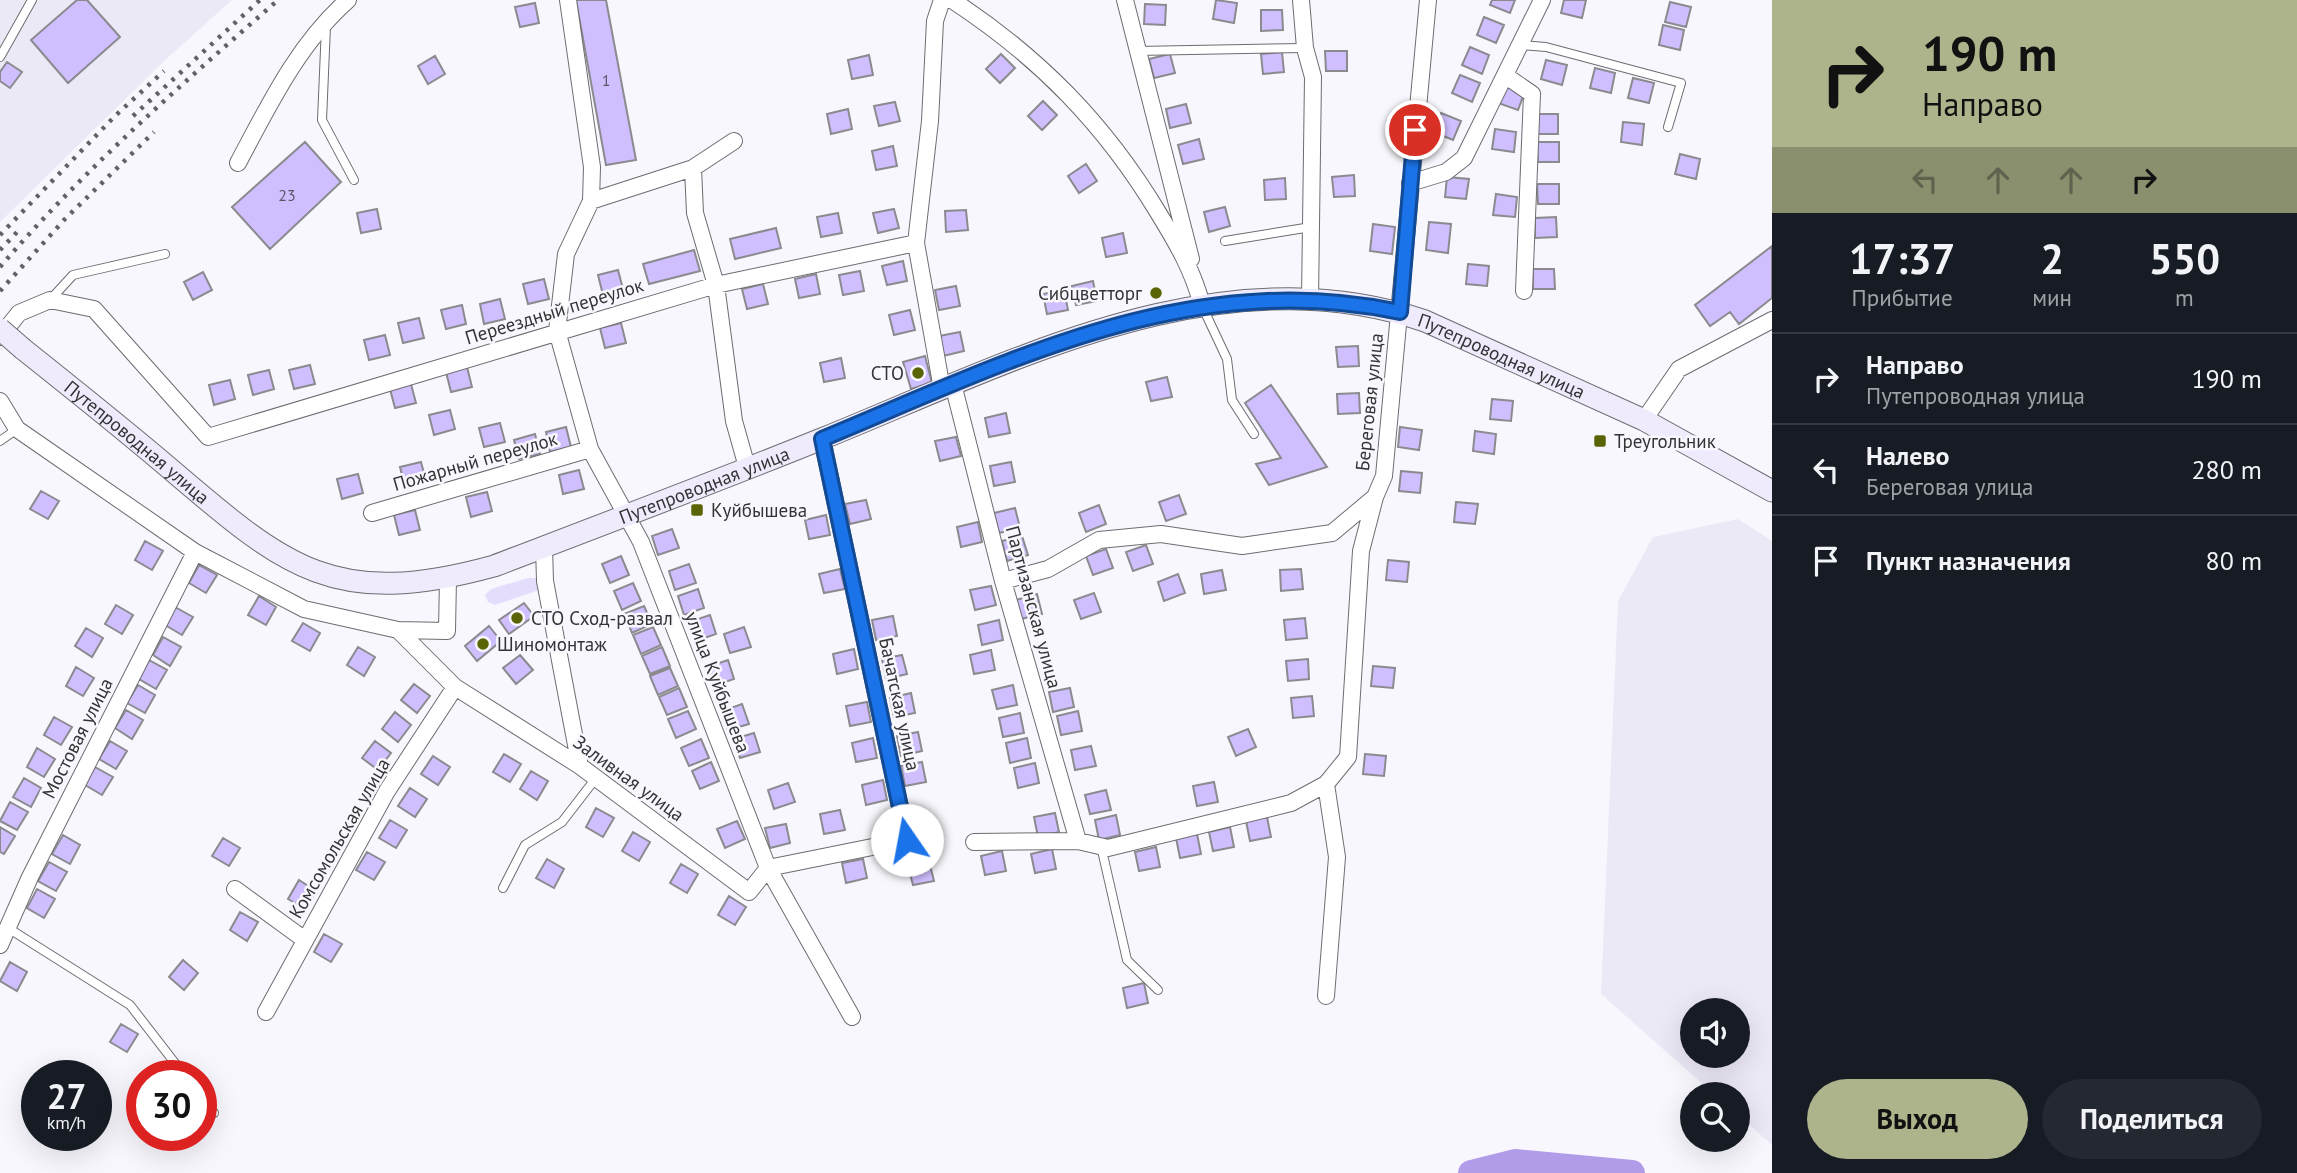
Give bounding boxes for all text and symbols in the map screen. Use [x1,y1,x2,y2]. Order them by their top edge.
text: 190 m [1922,21,2057,85]
icon: right [1807,28,1898,119]
house number: 1 [602,70,610,90]
text: Направо [1922,83,2043,125]
pin [1385,100,1445,160]
icon: arrive [1396,111,1434,149]
icon: left [1906,161,1944,199]
icon: ahead [1979,161,2017,199]
icon: ahead [2052,161,2090,199]
icon: right [2125,161,2163,199]
house number: 23 [278,185,296,205]
text: 17:37 [1849,231,1955,286]
text: 2 [2040,231,2064,286]
text: 550 [2149,231,2220,286]
street label: Переездный переулок [462,272,646,350]
place label: Сибцветторг [1038,281,1143,305]
text: Прибытие [1852,283,1953,312]
text: мин [2032,283,2072,312]
text: m [2175,283,2194,312]
marker: Сибцветторг [1148,285,1164,301]
street label: Путепроводная улица [1415,308,1589,404]
street label: Береговая улица [1350,332,1388,472]
text: Направо [1866,348,1964,381]
icon: right [1807,360,1845,398]
place label: СТО [871,361,904,385]
text: 190 m [2191,362,2262,395]
marker: СТО [910,365,926,381]
street label: Путепроводная улица [60,375,214,509]
text: Путепроводная улица [1866,381,2085,410]
street label: Пожарный переулок [390,426,560,496]
place label: Треугольник [1614,429,1716,453]
marker: Треугольник [1592,433,1608,449]
text: Налево [1866,439,1950,472]
street label: Путепроводная улица [615,441,793,529]
icon: left [1807,451,1845,489]
text: 280 m [2191,453,2262,486]
text: Береговая улица [1866,472,2033,501]
place label: Куйбышева [711,498,807,522]
marker: Куйбышева [689,502,705,518]
street label: Партизанская улица [1001,523,1067,691]
icon: arrive [1807,542,1845,580]
text: Пункт назначения [1866,544,2071,577]
text: 80 m [2206,544,2262,577]
place label: СТО Сход-развал [531,606,673,630]
street label: улица Куйбышева [680,608,756,756]
marker: СТО Сход-развал [509,610,525,626]
place label: Шиномонтаж [497,632,607,656]
street label: Бачатская улица [874,635,926,773]
marker: Шиномонтаж [475,636,491,652]
street label: Мостовая улица [36,674,118,802]
street label: Заливная улица [569,730,689,826]
street label: Комсомольская улица [283,754,395,922]
position arrow [870,803,944,877]
map controls [1680,998,1750,1152]
button: sound [1680,998,1750,1068]
speed limit sign: 30 [126,1060,217,1151]
text: 27 [47,1073,86,1119]
button: Выход [1807,1079,2028,1159]
button: Поделиться [2042,1079,2262,1159]
button: search [1680,1082,1750,1152]
text: km/h [47,1111,86,1134]

